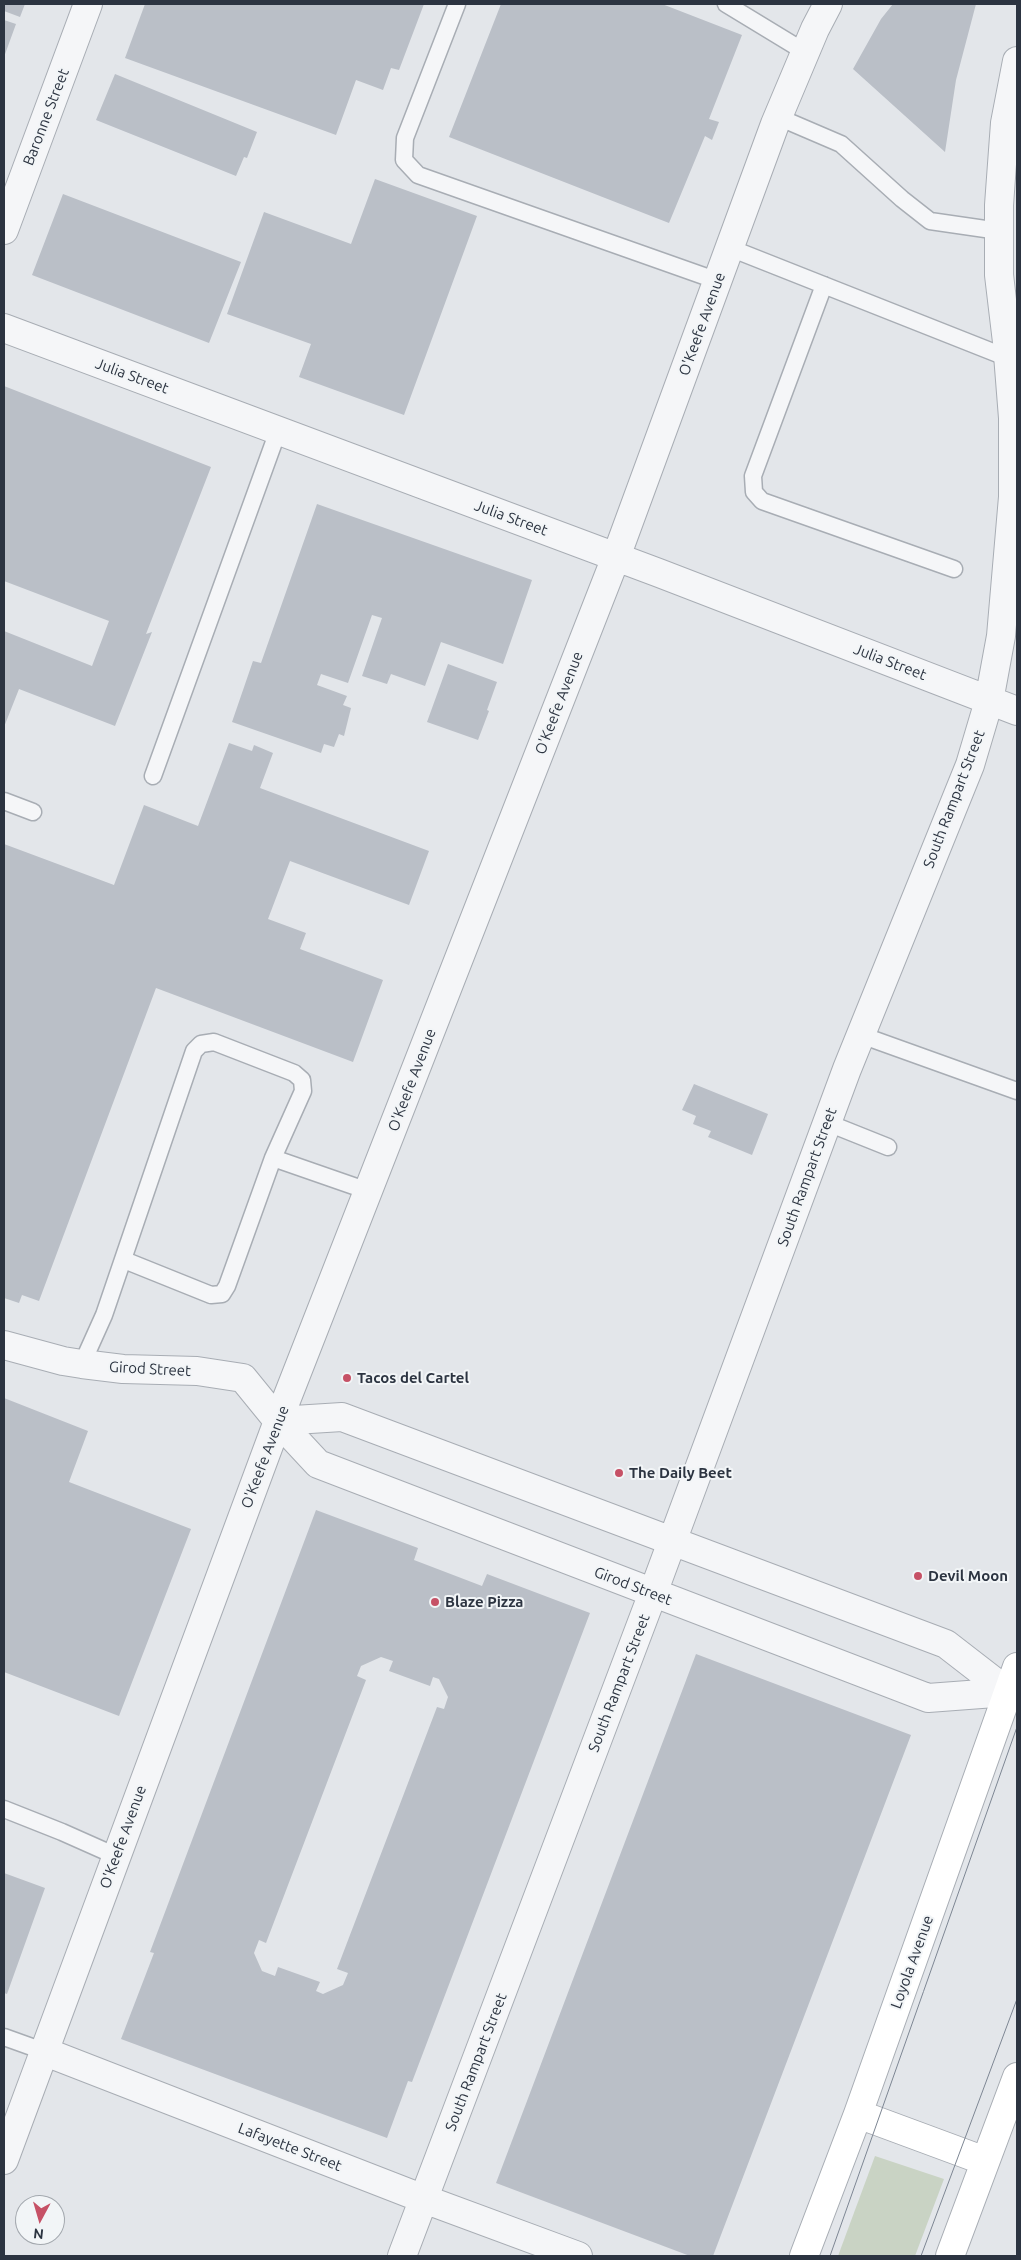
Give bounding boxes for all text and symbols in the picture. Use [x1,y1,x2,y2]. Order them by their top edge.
street label: Baronne Street [19,66,73,168]
street label: O'Keefe Avenue [675,270,729,378]
street label: Julia Street [93,354,171,398]
street label: Julia Street [472,496,550,540]
street label: Julia Street [851,640,929,684]
street label: O'Keefe Avenue [531,649,587,757]
street label: South Rampart Street [919,727,989,871]
street label: O'Keefe Avenue [384,1026,440,1134]
street label: South Rampart Street [773,1105,841,1249]
street label: Girod Street [109,1358,191,1380]
place label: Tacos del Cartel [357,1369,469,1387]
marker: Tacos del Cartel [341,1372,353,1384]
street label: O'Keefe Avenue [237,1403,293,1511]
place label: The Daily Beet [629,1464,732,1482]
marker: The Daily Beet [613,1467,625,1479]
street label: Girod Street [591,1563,675,1609]
place label: Devil Moon [928,1567,1008,1585]
marker: Devil Moon [912,1570,924,1582]
place label: Blaze Pizza [445,1593,523,1611]
marker: Blaze Pizza [429,1596,441,1608]
street label: South Rampart Street [584,1611,654,1755]
street label: O'Keefe Avenue [96,1783,150,1891]
street label: Loyola Avenue [887,1913,937,2011]
street label: South Rampart Street [441,1990,511,2134]
street label: Lafayette Street [236,2119,344,2175]
north arrow [15,2195,65,2245]
text: N [33,2225,45,2242]

